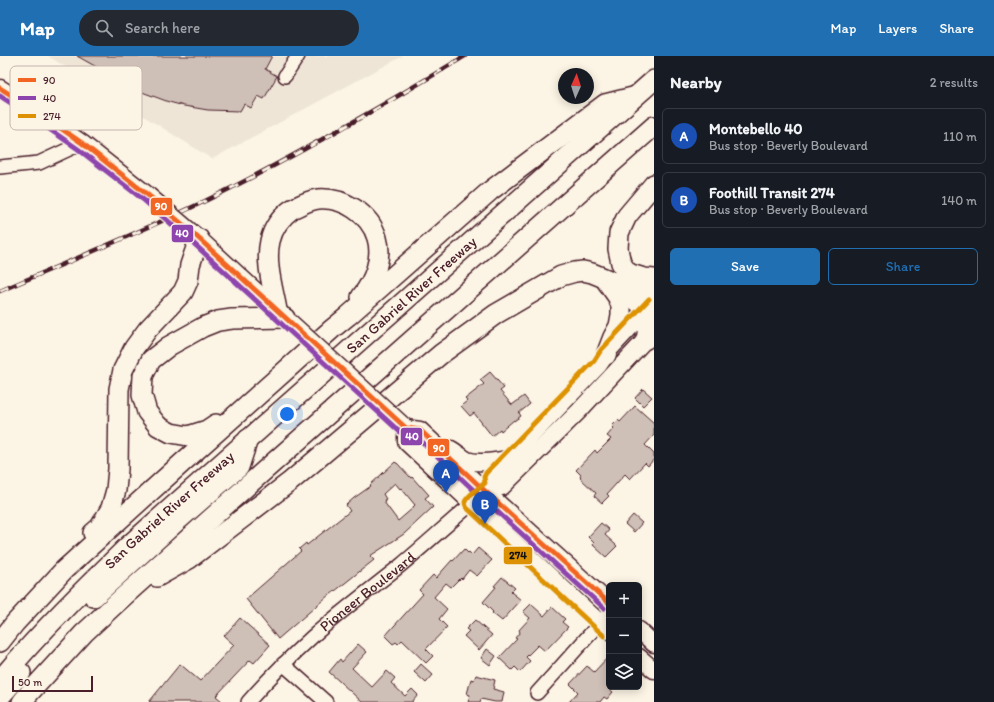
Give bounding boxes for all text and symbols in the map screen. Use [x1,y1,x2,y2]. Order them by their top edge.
search box [79,10,359,46]
text: Map [20,17,55,40]
icon: search [93,17,115,39]
text: Search here [125,19,200,37]
text: Map [831,20,856,37]
text: Layers [878,20,917,37]
text: Share [939,20,974,37]
legend [10,66,142,130]
north arrow [558,68,594,104]
text: Nearby [670,72,722,92]
text: 90 [43,74,56,87]
text: 2 results [930,75,978,90]
text: 40 [43,92,57,105]
text: 274 [43,110,61,123]
text: Montebello 40 [709,120,803,138]
text: A [680,129,688,144]
text: 110 m [943,129,977,144]
text: Bus stop · Beverly Boulevard [709,138,868,153]
text: Foothill Transit 274 [709,184,835,202]
text: B [680,193,688,208]
text: 140 m [941,193,977,208]
line badge: 90 [150,197,173,216]
text: 90 [155,200,167,213]
text: Bus stop · Beverly Boulevard [709,202,868,217]
line badge: 40 [171,224,194,243]
text: 40 [175,227,189,240]
street label: San Gabriel River Freeway [343,233,480,357]
button: Save [670,248,820,285]
button: Share [828,248,978,285]
your location [277,404,297,424]
line badge: 40 [400,427,423,446]
text: 40 [405,430,419,443]
line badge: 90 [427,438,450,457]
text: 90 [433,442,445,455]
street label: San Gabriel River Freeway [101,447,238,573]
pin: A [433,460,459,493]
pin: B [472,491,498,524]
line badge: 274 [503,546,533,565]
street label: Pioneer Boulevard [316,548,419,635]
text: 274 [509,549,527,562]
map controls [606,582,642,690]
button: + [606,582,642,618]
button: − [606,618,642,654]
button: layers [606,654,642,690]
scale bar [12,674,93,693]
text: 50 m [18,676,42,689]

